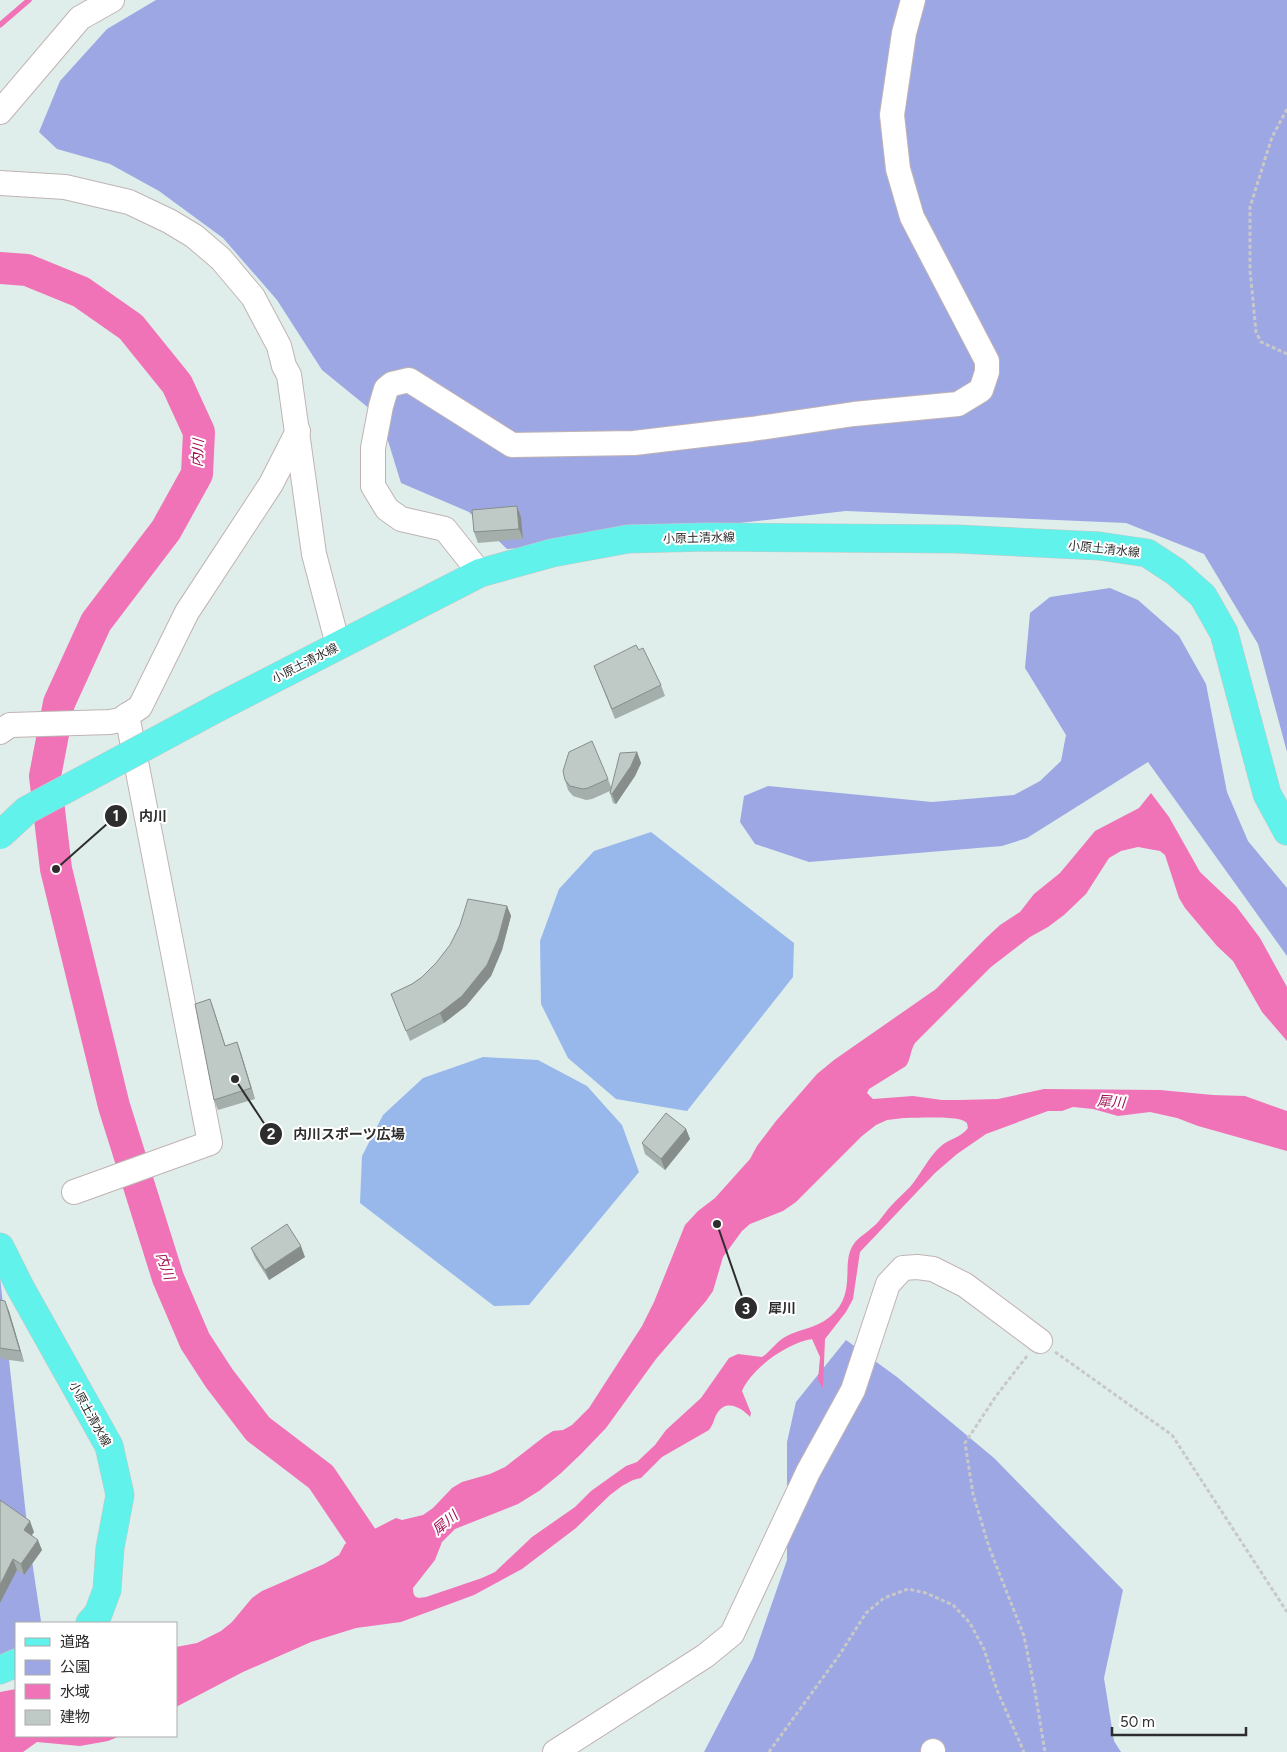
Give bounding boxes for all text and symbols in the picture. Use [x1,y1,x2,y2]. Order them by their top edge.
water label: 内川 [189,437,207,467]
street label: 小原土清水線 [663,530,735,546]
street label: 小原土清水線 [1067,538,1141,560]
street label: 小原土清水線 [270,640,340,686]
callout: 内川 [104,801,177,830]
text: 1 [113,807,119,825]
text: 内川 [139,808,167,825]
water label: 犀川 [1096,1093,1128,1112]
callout: 内川スポーツ広場 [258,1120,415,1149]
text: 2 [267,1125,276,1143]
text: 内川スポーツ広場 [293,1126,405,1143]
water label: 内川 [152,1250,178,1284]
callout: 犀川 [733,1294,806,1323]
text: 3 [742,1300,750,1318]
text: 犀川 [768,1300,796,1317]
street label: 小原土清水線 [66,1379,114,1449]
water label: 犀川 [429,1506,463,1539]
legend [15,1622,178,1737]
text: 道路 [60,1633,90,1651]
text: 公園 [60,1658,90,1676]
text: 水域 [60,1683,90,1701]
scale bar [1112,1704,1246,1736]
text: 建物 [60,1708,90,1726]
text: 50 m [1120,1713,1155,1731]

